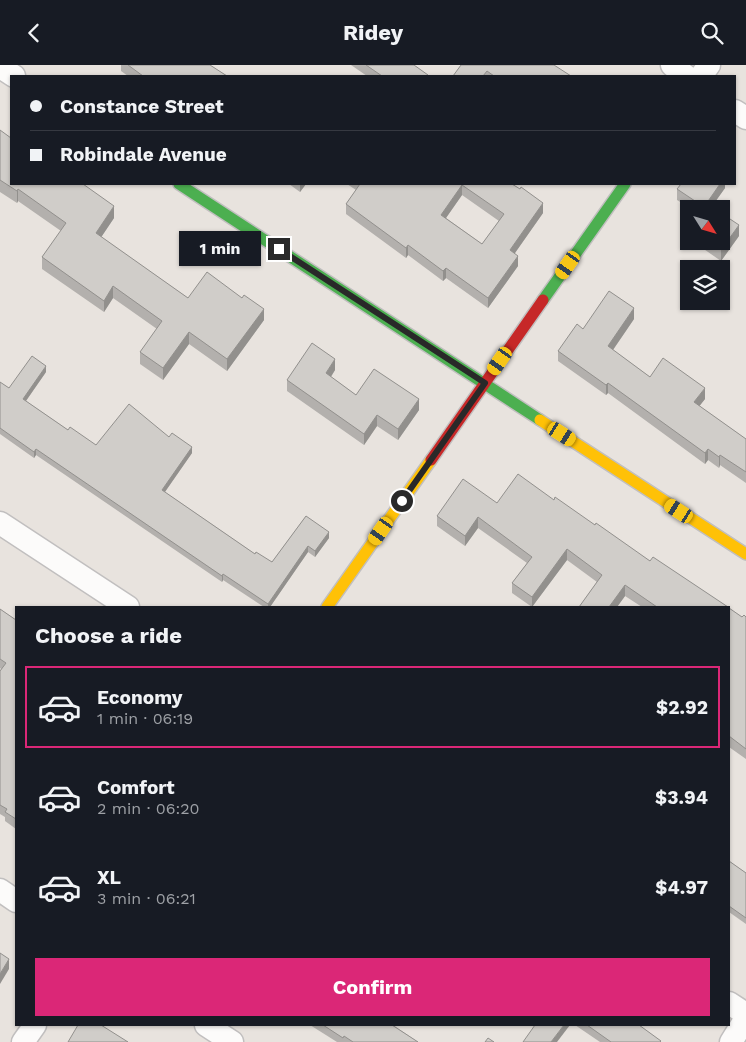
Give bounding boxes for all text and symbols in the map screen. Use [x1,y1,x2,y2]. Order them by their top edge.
icon: back [20,19,48,47]
icon: search [698,19,726,47]
text: Ridey [343,20,403,45]
text: Constance Street [60,95,223,118]
text: Robindale Avenue [60,143,227,166]
north arrow [680,200,730,250]
map controls [680,200,730,310]
callout: 1 min [179,231,262,267]
route end [268,238,290,260]
text: 1 min [199,239,241,258]
car [553,248,582,282]
button: layers [680,260,730,310]
car [485,344,514,378]
car [545,420,578,448]
route start [391,490,413,512]
car [662,497,695,525]
car [366,514,395,548]
text: Choose a ride [35,623,182,648]
icon: car [37,685,82,730]
text: Economy [97,686,182,709]
text: $2.92 [656,696,708,719]
text: 1 min · 06:19 [97,709,193,728]
icon: car [37,775,82,820]
text: Comfort [97,776,175,799]
text: $3.94 [655,786,708,809]
text: 2 min · 06:20 [97,799,199,818]
icon: car [37,865,82,910]
text: XL [97,866,121,889]
text: $4.97 [655,876,708,899]
text: 3 min · 06:21 [97,889,196,908]
button: Confirm [35,958,710,1016]

